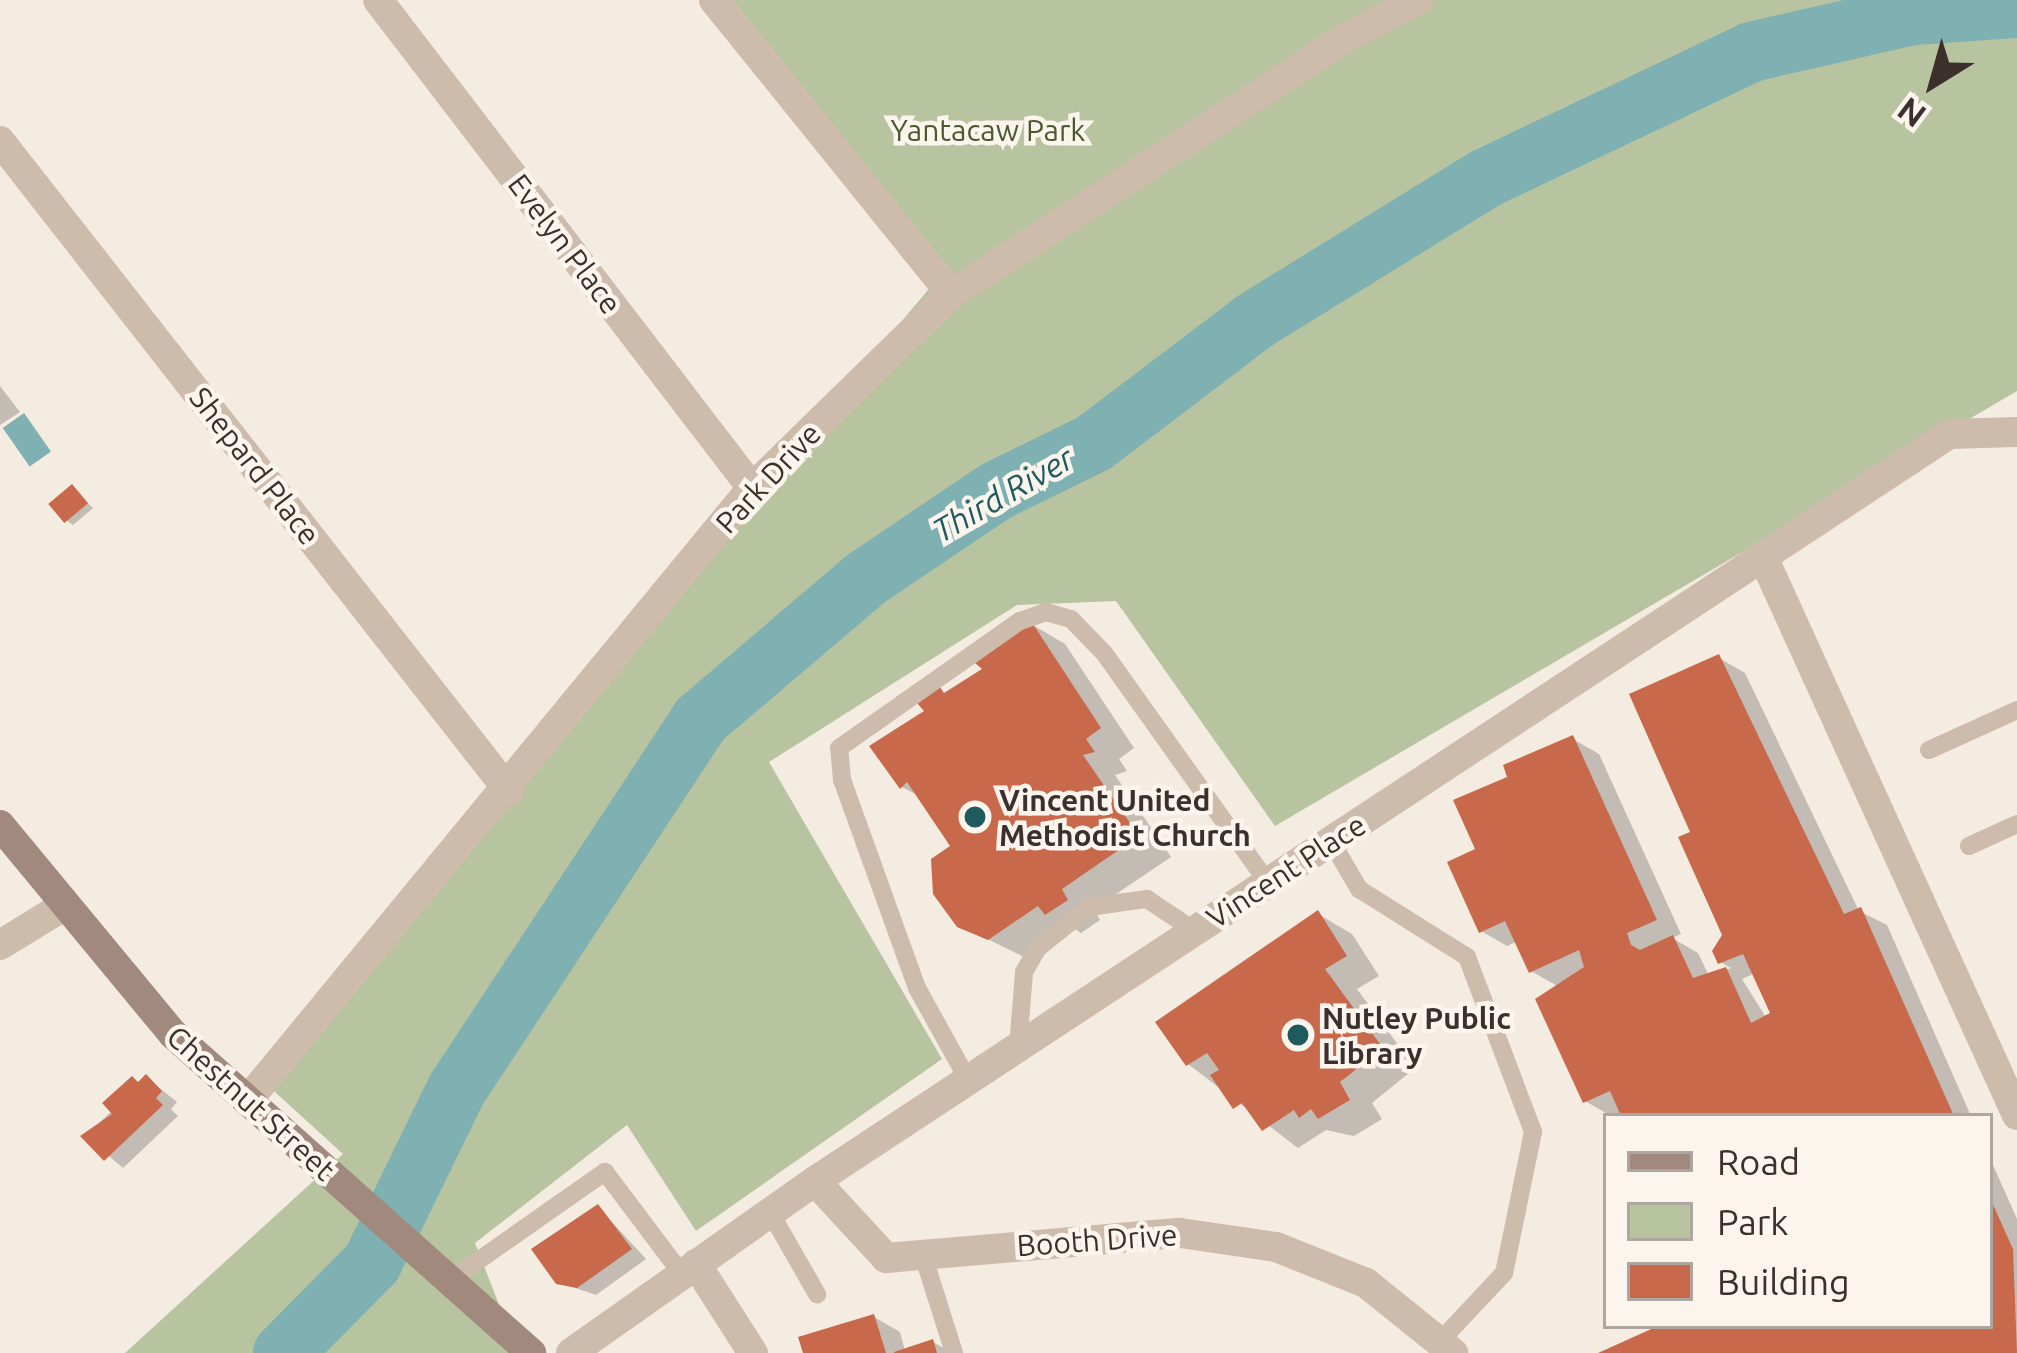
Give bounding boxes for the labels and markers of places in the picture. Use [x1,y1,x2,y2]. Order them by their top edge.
place label: Vincent United Methodist Church [999,782,1251,852]
marker: Vincent United Methodist Church [962,804,988,830]
place label: Nutley Public Library [1322,1000,1511,1070]
marker: Nutley Public Library [1285,1022,1311,1048]

